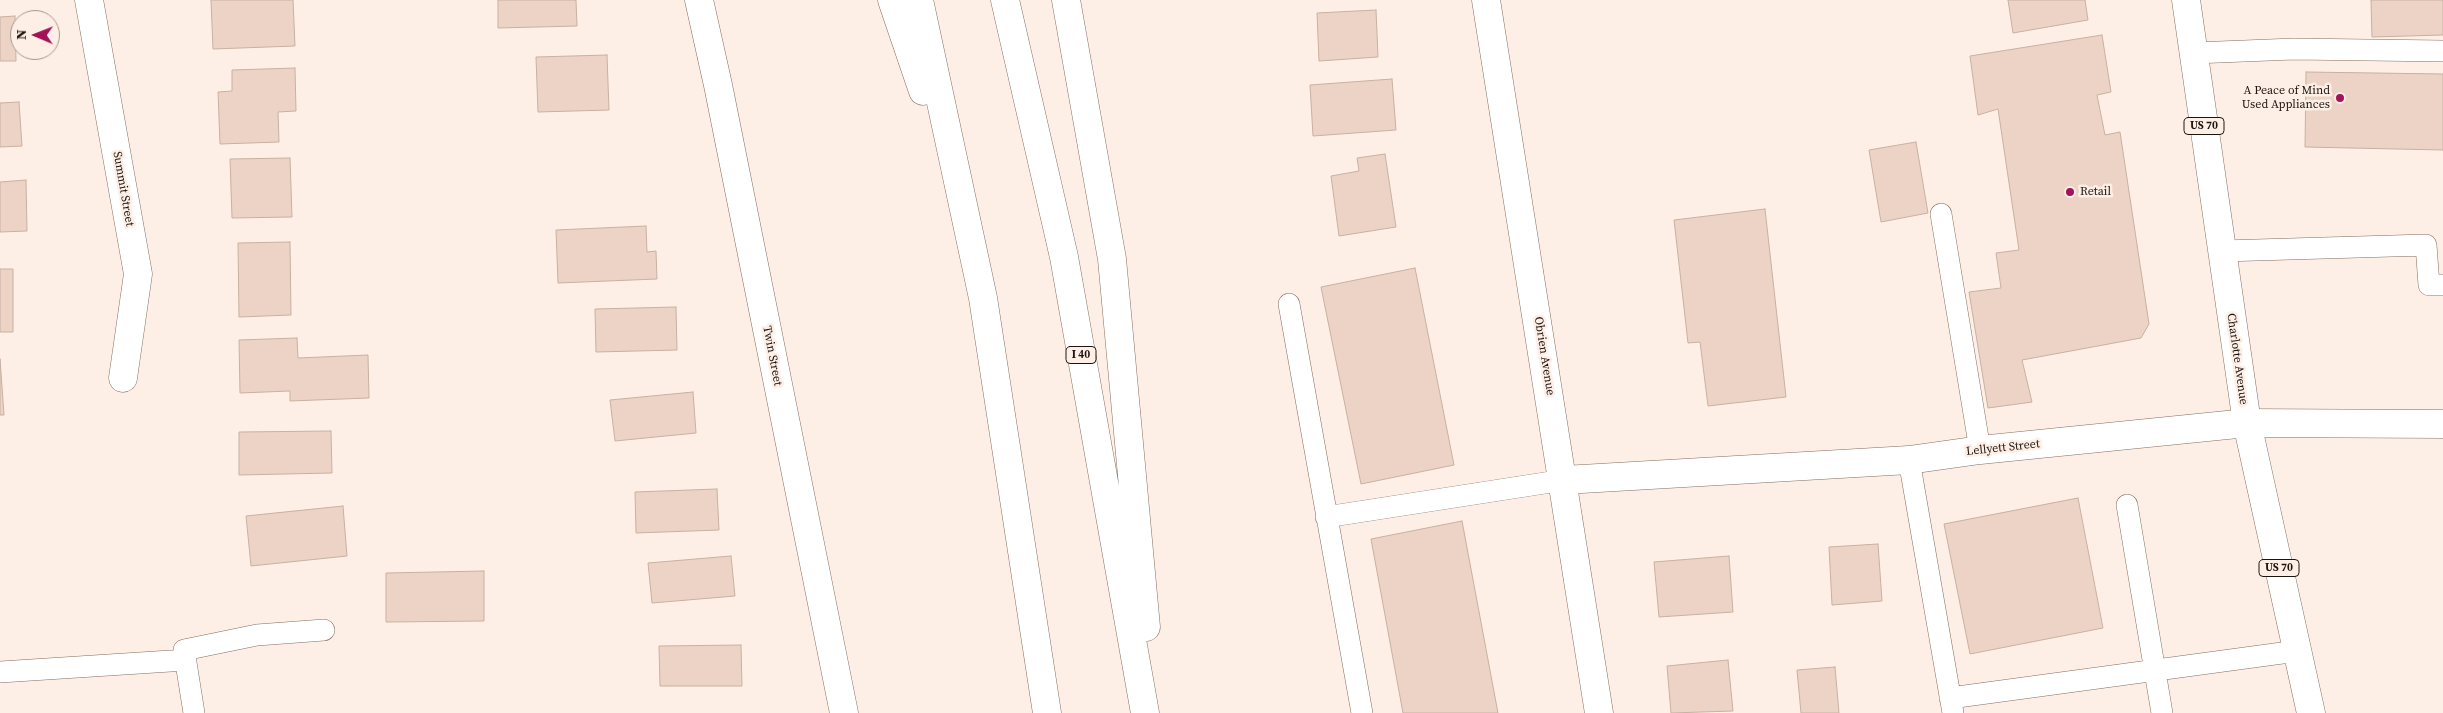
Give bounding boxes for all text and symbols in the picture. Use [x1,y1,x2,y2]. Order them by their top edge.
north arrow [10,10,60,60]
text: N [11,29,31,40]
place label: A Peace of Mind Used Appliances [2242,84,2330,112]
marker: A Peace of Mind Used Appliances [2334,92,2346,104]
road number: US 70 [2184,118,2224,134]
street label: Summit Street [109,150,137,228]
place label: Retail [2080,185,2111,199]
marker: Retail [2064,186,2076,198]
street label: Charlotte Avenue [2223,312,2251,406]
street label: Obrien Avenue [1531,316,1557,396]
street label: Twin Street [759,325,785,387]
road number: I 40 [1066,346,1096,364]
street label: Lellyett Street [1965,437,2041,459]
road number: US 70 [2259,560,2299,576]

